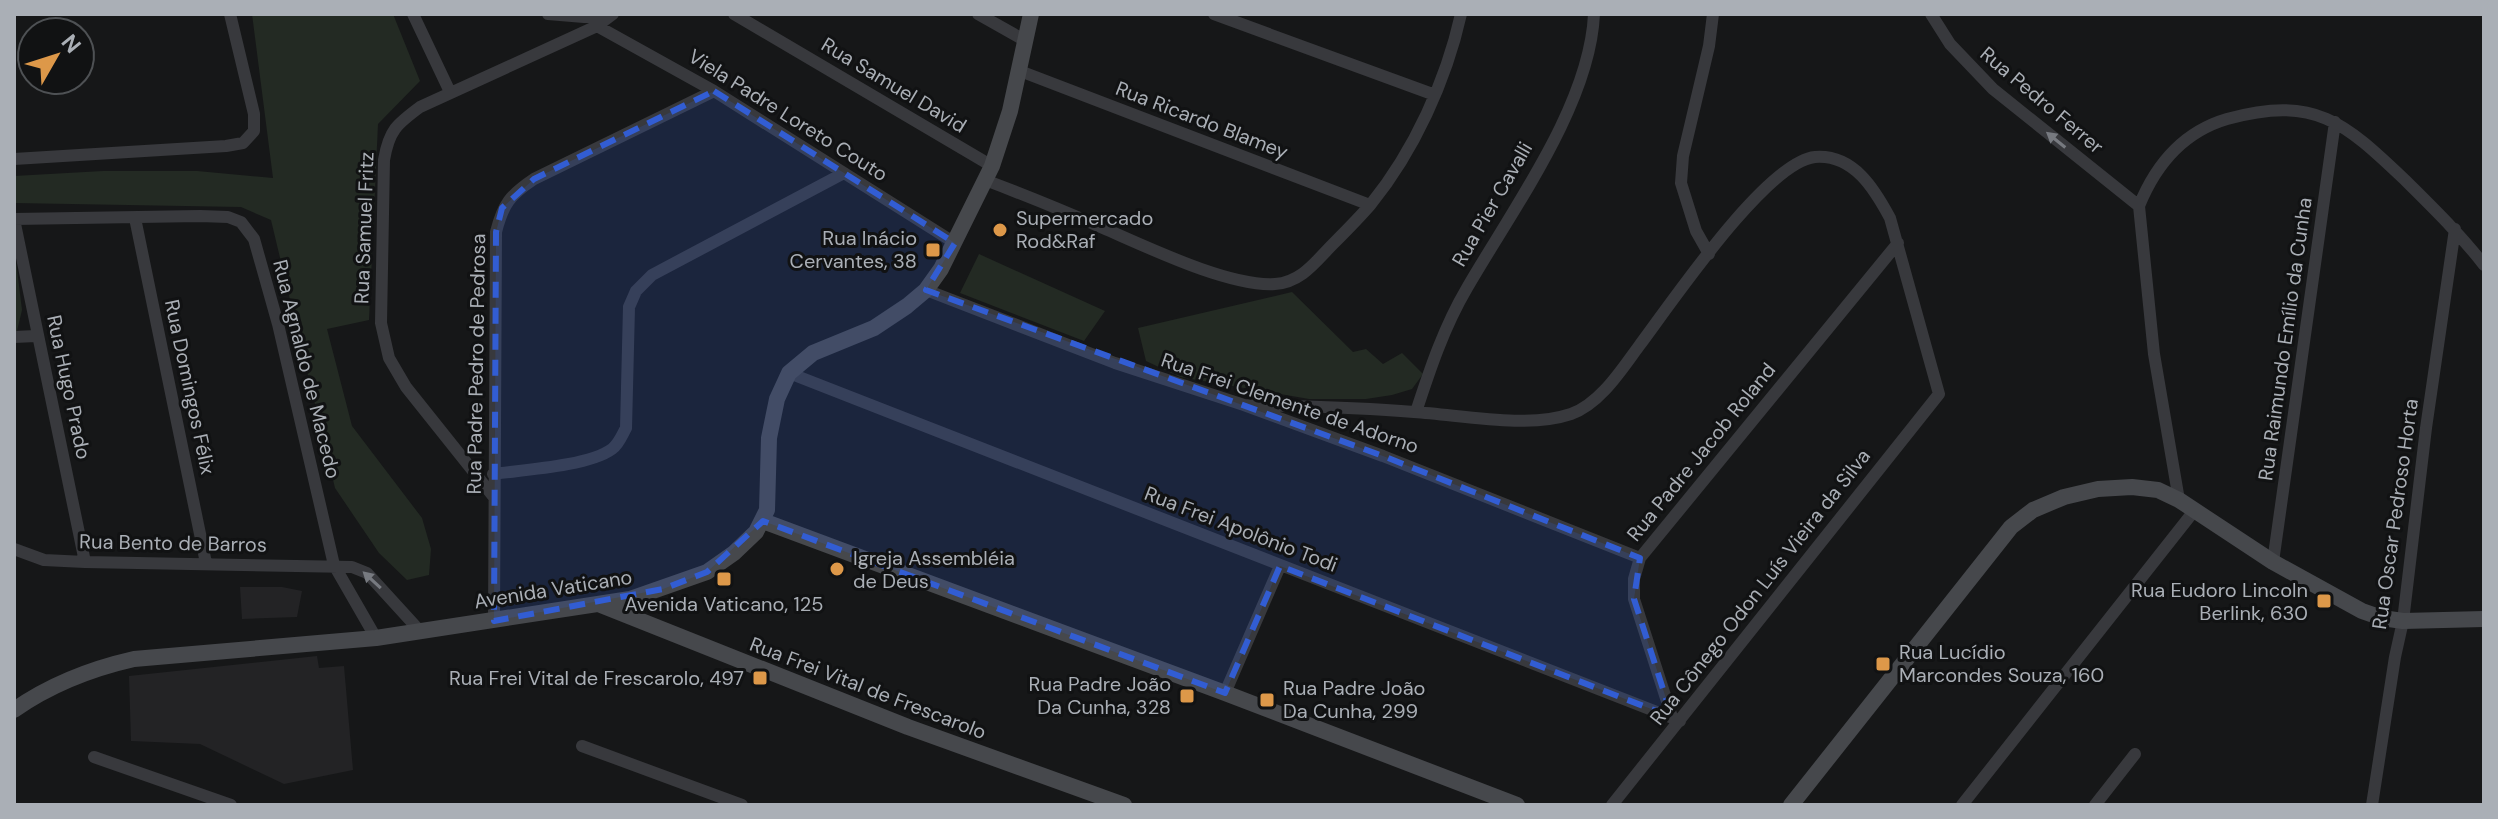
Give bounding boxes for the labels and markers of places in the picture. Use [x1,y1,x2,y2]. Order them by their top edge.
place label: Supermercado Rod&Raf [1016,205,1153,254]
marker: Supermercado Rod&Raf [991,221,1009,239]
place label: Rua Inácio Cervantes, 38 [790,225,917,274]
marker: Rua Inácio Cervantes, 38 [924,241,942,259]
place label: Igreja Assembléia de Deus [853,545,1015,594]
marker: Igreja Assembléia de Deus [828,560,846,578]
marker: Avenida Vaticano, 125 [715,570,733,588]
place label: Rua Eudoro Lincoln Berlink, 630 [2131,577,2308,626]
place label: Avenida Vaticano, 125 [625,591,823,617]
marker: Rua Eudoro Lincoln Berlink, 630 [2315,592,2333,610]
place label: Rua Lucídio Marcondes Souza, 160 [1899,639,2104,688]
marker: Rua Lucídio Marcondes Souza, 160 [1874,655,1892,673]
place label: Rua Frei Vital de Frescarolo, 497 [449,665,744,691]
marker: Rua Frei Vital de Frescarolo, 497 [751,669,769,687]
place label: Rua Padre João Da Cunha, 328 [1029,671,1171,720]
place label: Rua Padre João Da Cunha, 299 [1283,675,1425,724]
marker: Rua Padre João Da Cunha, 328 [1178,687,1196,705]
marker: Rua Padre João Da Cunha, 299 [1258,691,1276,709]

